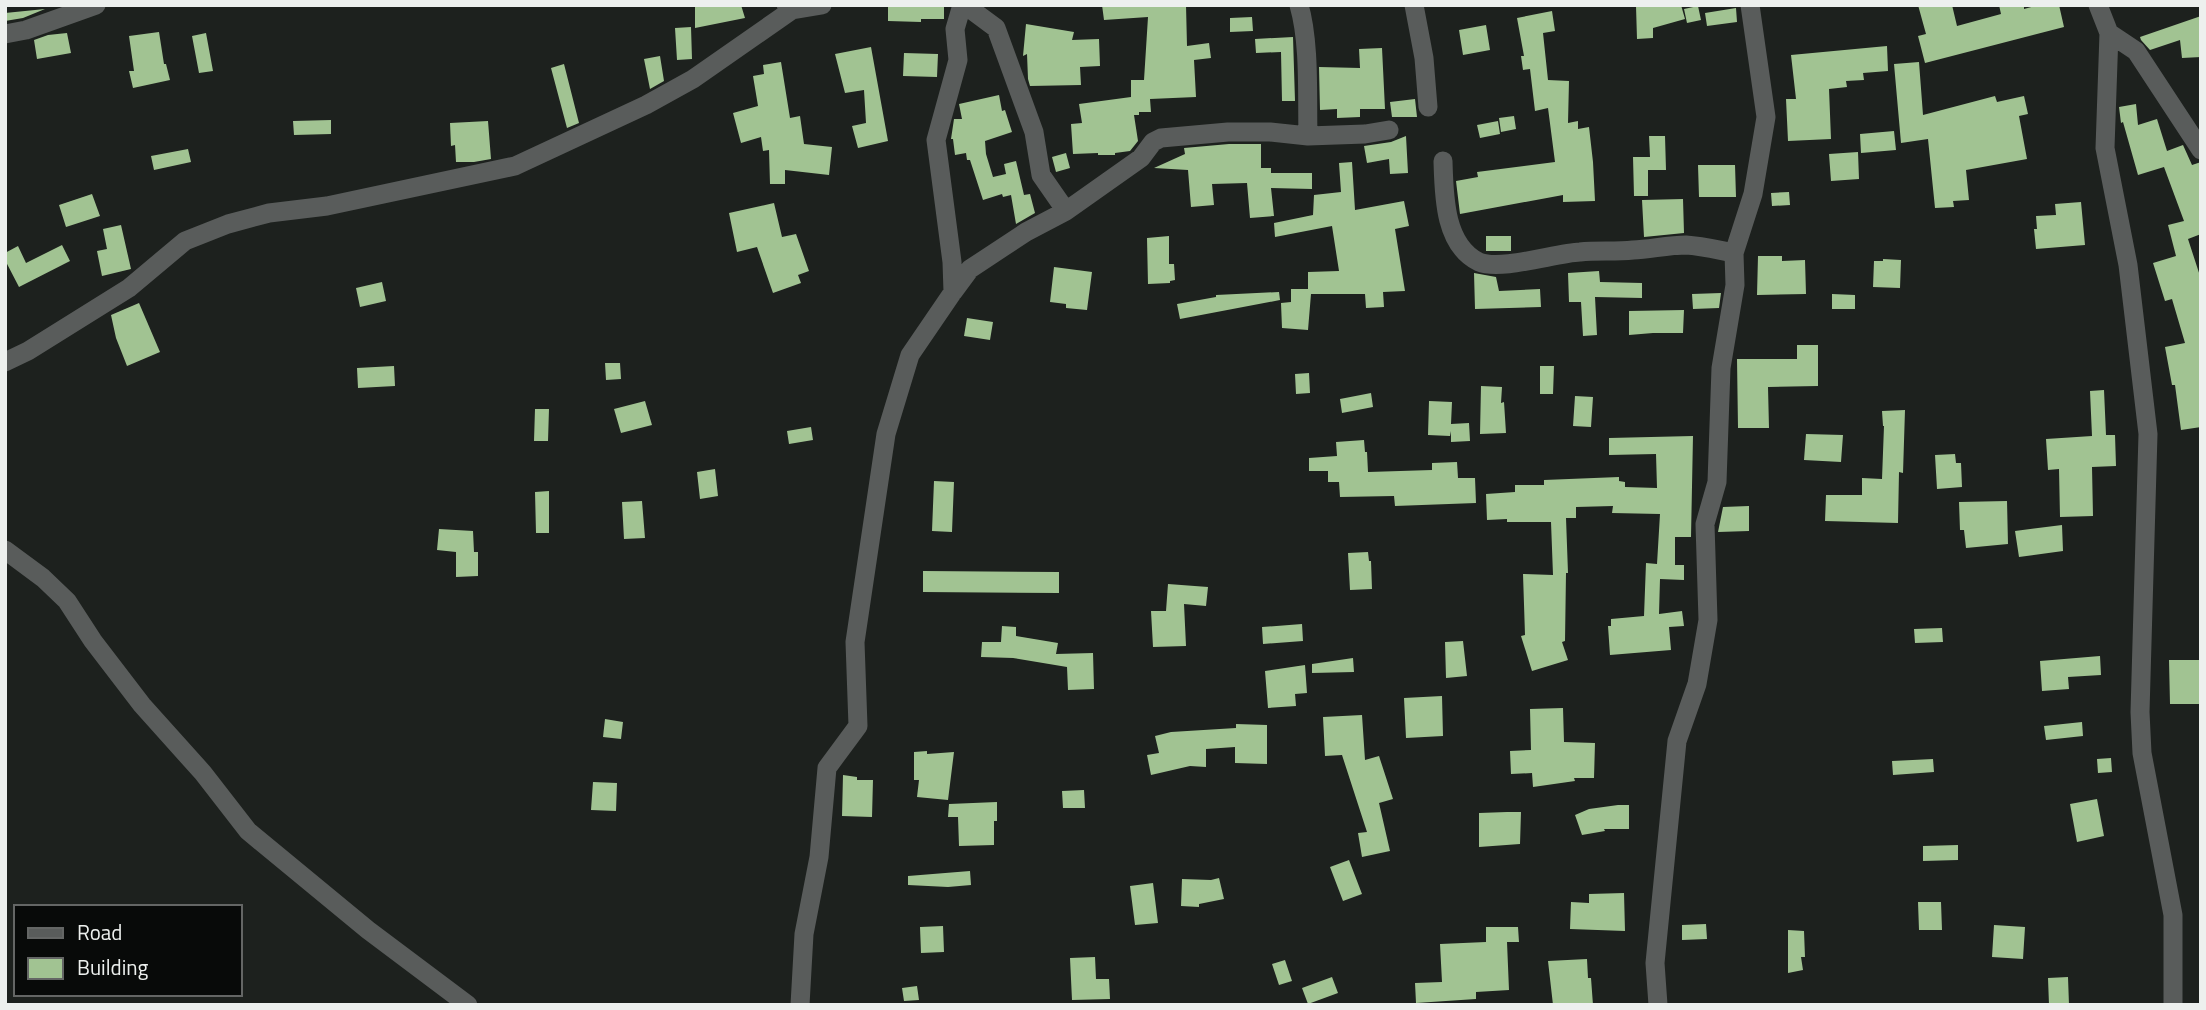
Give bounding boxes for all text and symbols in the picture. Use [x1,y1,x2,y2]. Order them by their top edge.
legend [14,905,242,996]
text: Road [77,916,122,948]
text: Building [77,951,149,983]

